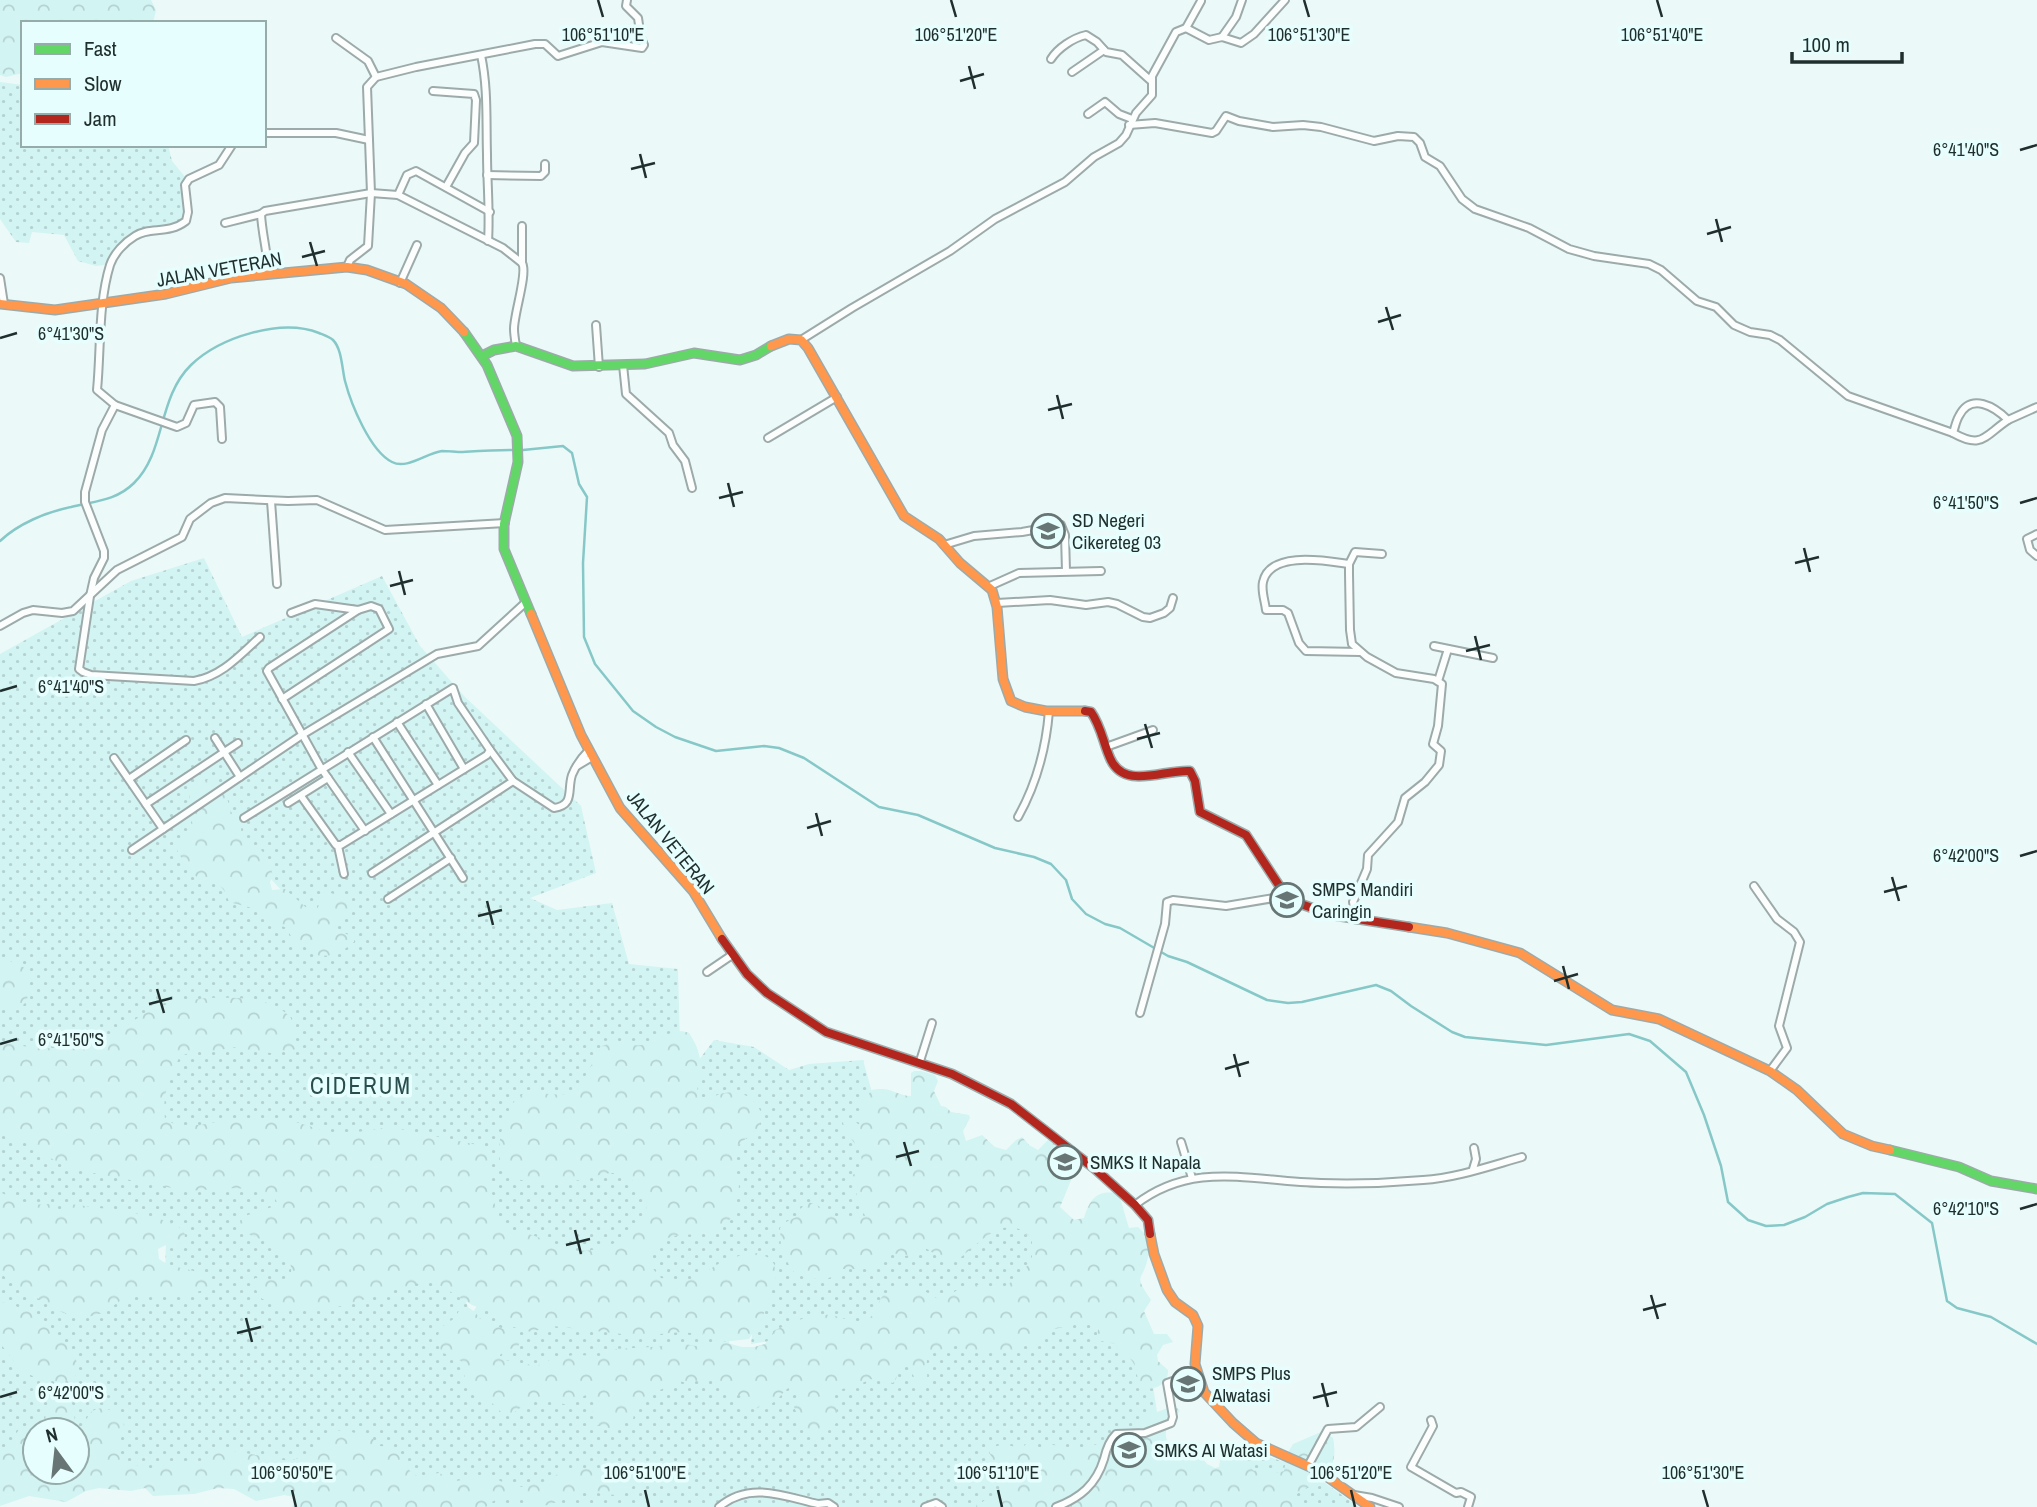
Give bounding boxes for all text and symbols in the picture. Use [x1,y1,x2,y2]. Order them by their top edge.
legend [21,21,266,147]
scale bar [1792,21,1902,65]
text: 106°51'10"E [562,22,644,47]
text: 106°51'20"E [915,22,997,47]
text: 106°51'30"E [1268,22,1350,47]
text: 106°51'40"E [1621,22,1703,47]
text: 100 m [1802,30,1850,59]
text: Fast [84,34,117,63]
text: Slow [84,69,122,98]
text: Jam [84,104,117,133]
text: 6°41'40"S [1933,137,1999,162]
street label: JALAN VETERAN [154,245,284,293]
text: 6°41'30"S [38,321,104,346]
text: 6°41'50"S [1933,490,1999,515]
place label: SD Negeri Cikereteg 03 [1072,507,1161,555]
school or university icon: SD Negeri Cikereteg 03 [1029,512,1067,550]
text: 6°41'40"S [38,674,104,699]
street label: JALAN VETERAN [621,785,721,899]
text: 6°42'00"S [1933,843,1999,868]
place label: SMPS Mandiri Caringin [1312,876,1413,924]
school or university icon: SMPS Mandiri Caringin [1268,881,1306,919]
text: 6°41'50"S [38,1027,104,1052]
district label: CIDERUM [310,1070,412,1101]
school or university icon: SMKS It Napala [1046,1143,1084,1181]
place label: SMKS It Napala [1090,1149,1201,1175]
text: 6°42'10"S [1933,1196,1999,1221]
place label: SMPS Plus Alwatasi [1211,1360,1291,1408]
school or university icon: SMPS Plus Alwatasi [1169,1365,1207,1403]
text: 6°42'00"S [38,1380,104,1405]
north arrow [21,1416,91,1486]
text: N [43,1421,60,1449]
school or university icon: SMKS Al Watasi [1110,1431,1148,1469]
place label: SMKS Al Watasi [1154,1437,1268,1463]
text: 106°50'50"E [251,1460,333,1485]
text: 106°51'00"E [604,1460,686,1485]
text: 106°51'10"E [957,1460,1039,1485]
text: 106°51'20"E [1310,1460,1392,1485]
text: 106°51'30"E [1662,1460,1744,1485]

